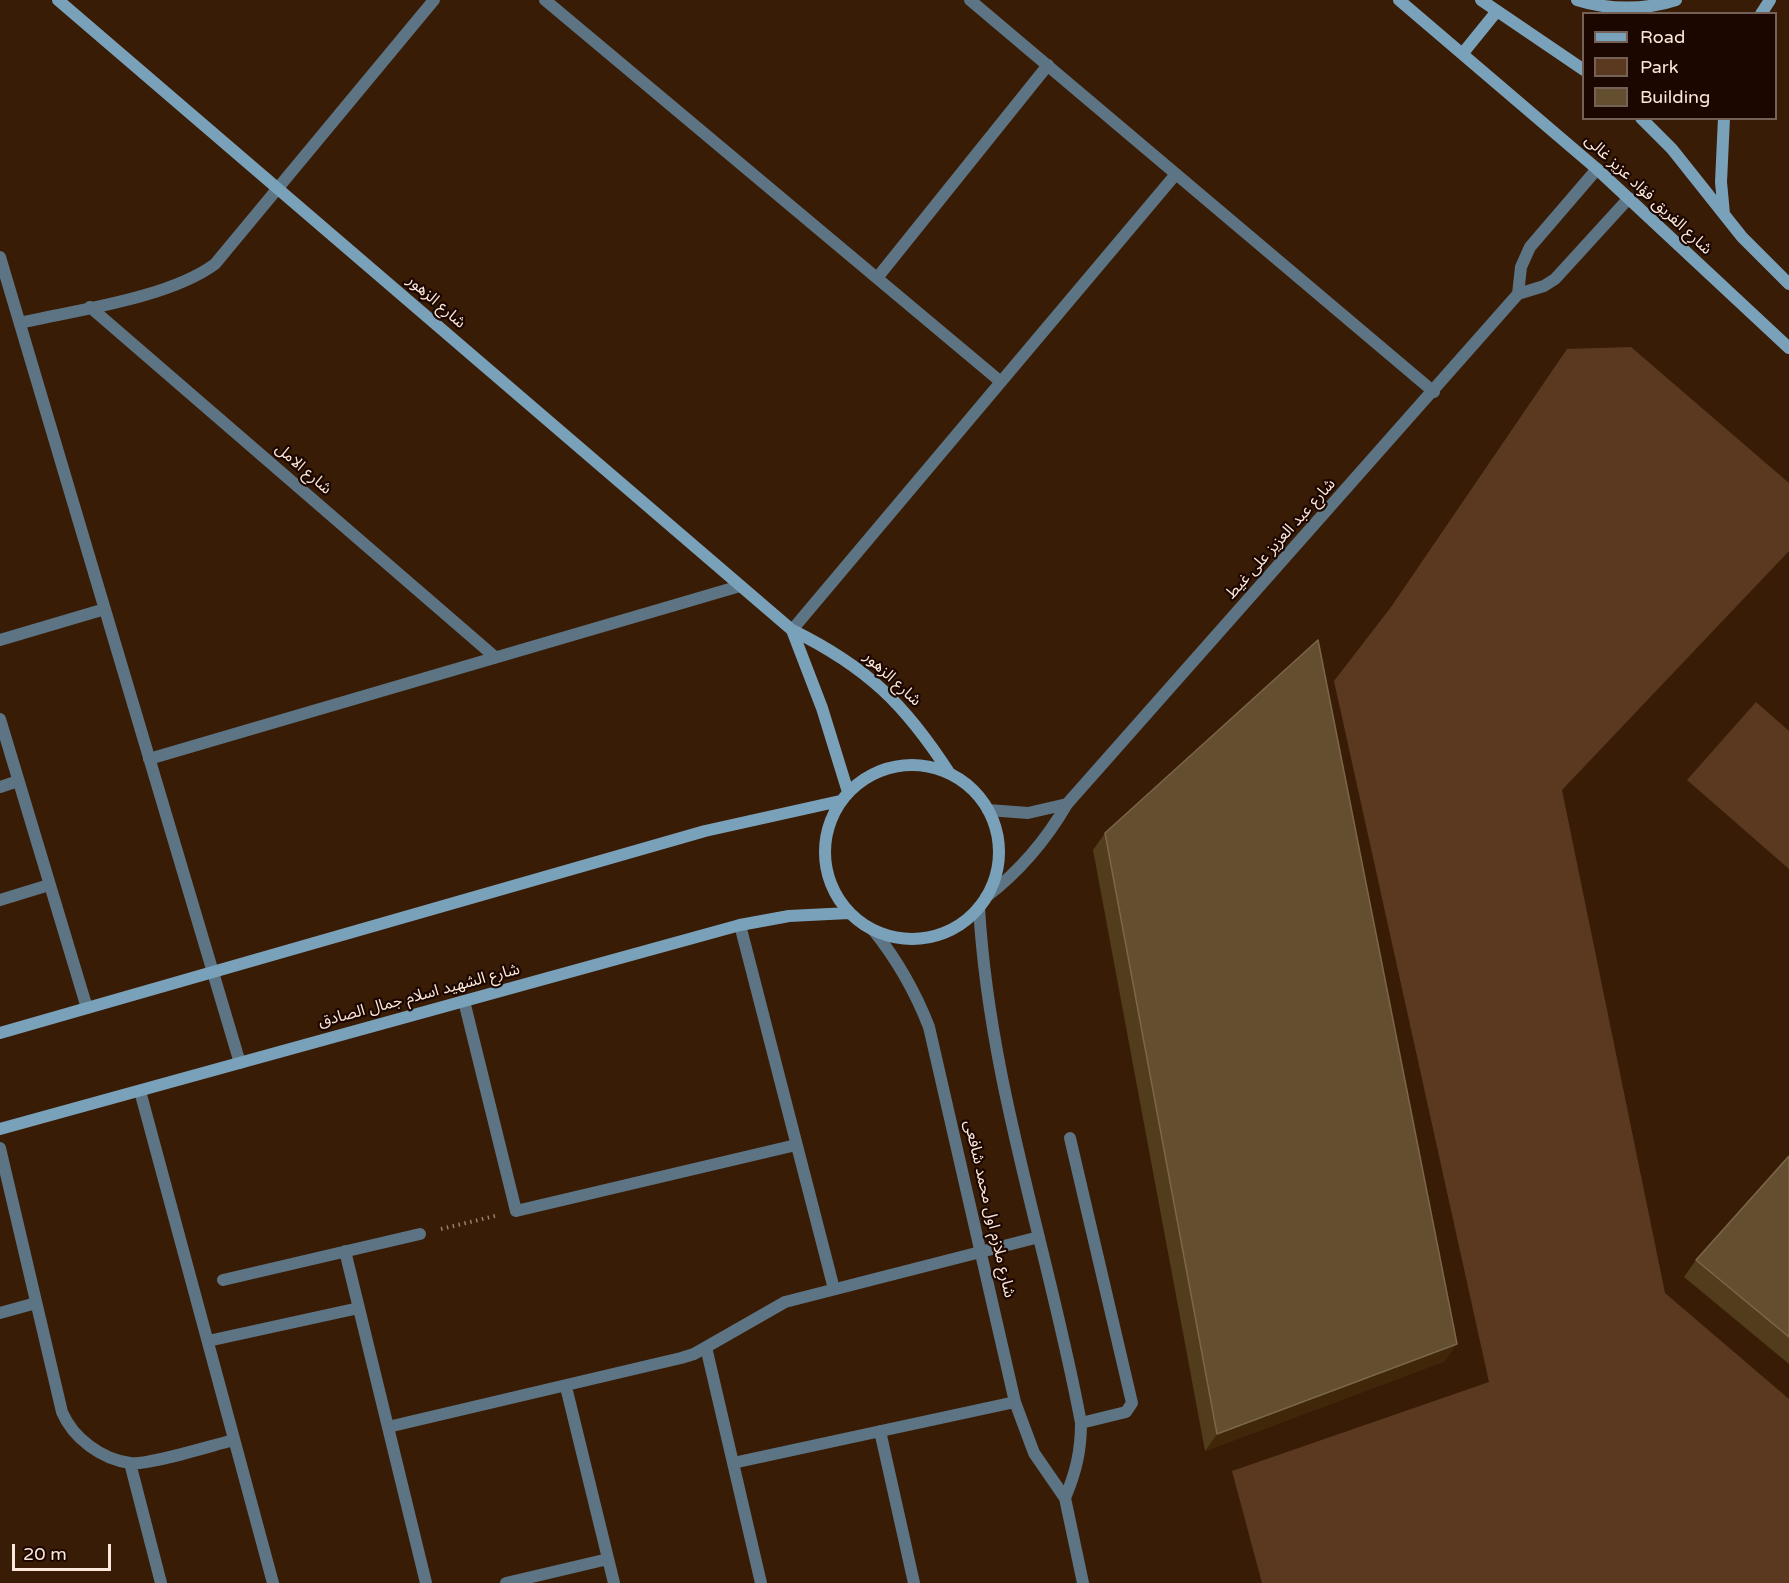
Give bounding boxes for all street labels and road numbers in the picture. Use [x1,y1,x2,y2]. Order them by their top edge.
street label: شارع الفريق فؤاد عزيز غالى [1580,131,1716,259]
street label: شارع الزهور [403,271,469,333]
street label: شارع الامل [271,439,335,499]
street label: شارع عبد العزيز على غيط [1222,475,1340,603]
street label: شارع الزهور [859,648,925,710]
street label: شارع الشهيد اسلام جمال الصادق [316,960,522,1032]
street label: شارع ملازم اول محمد شافعى [959,1118,1019,1300]

